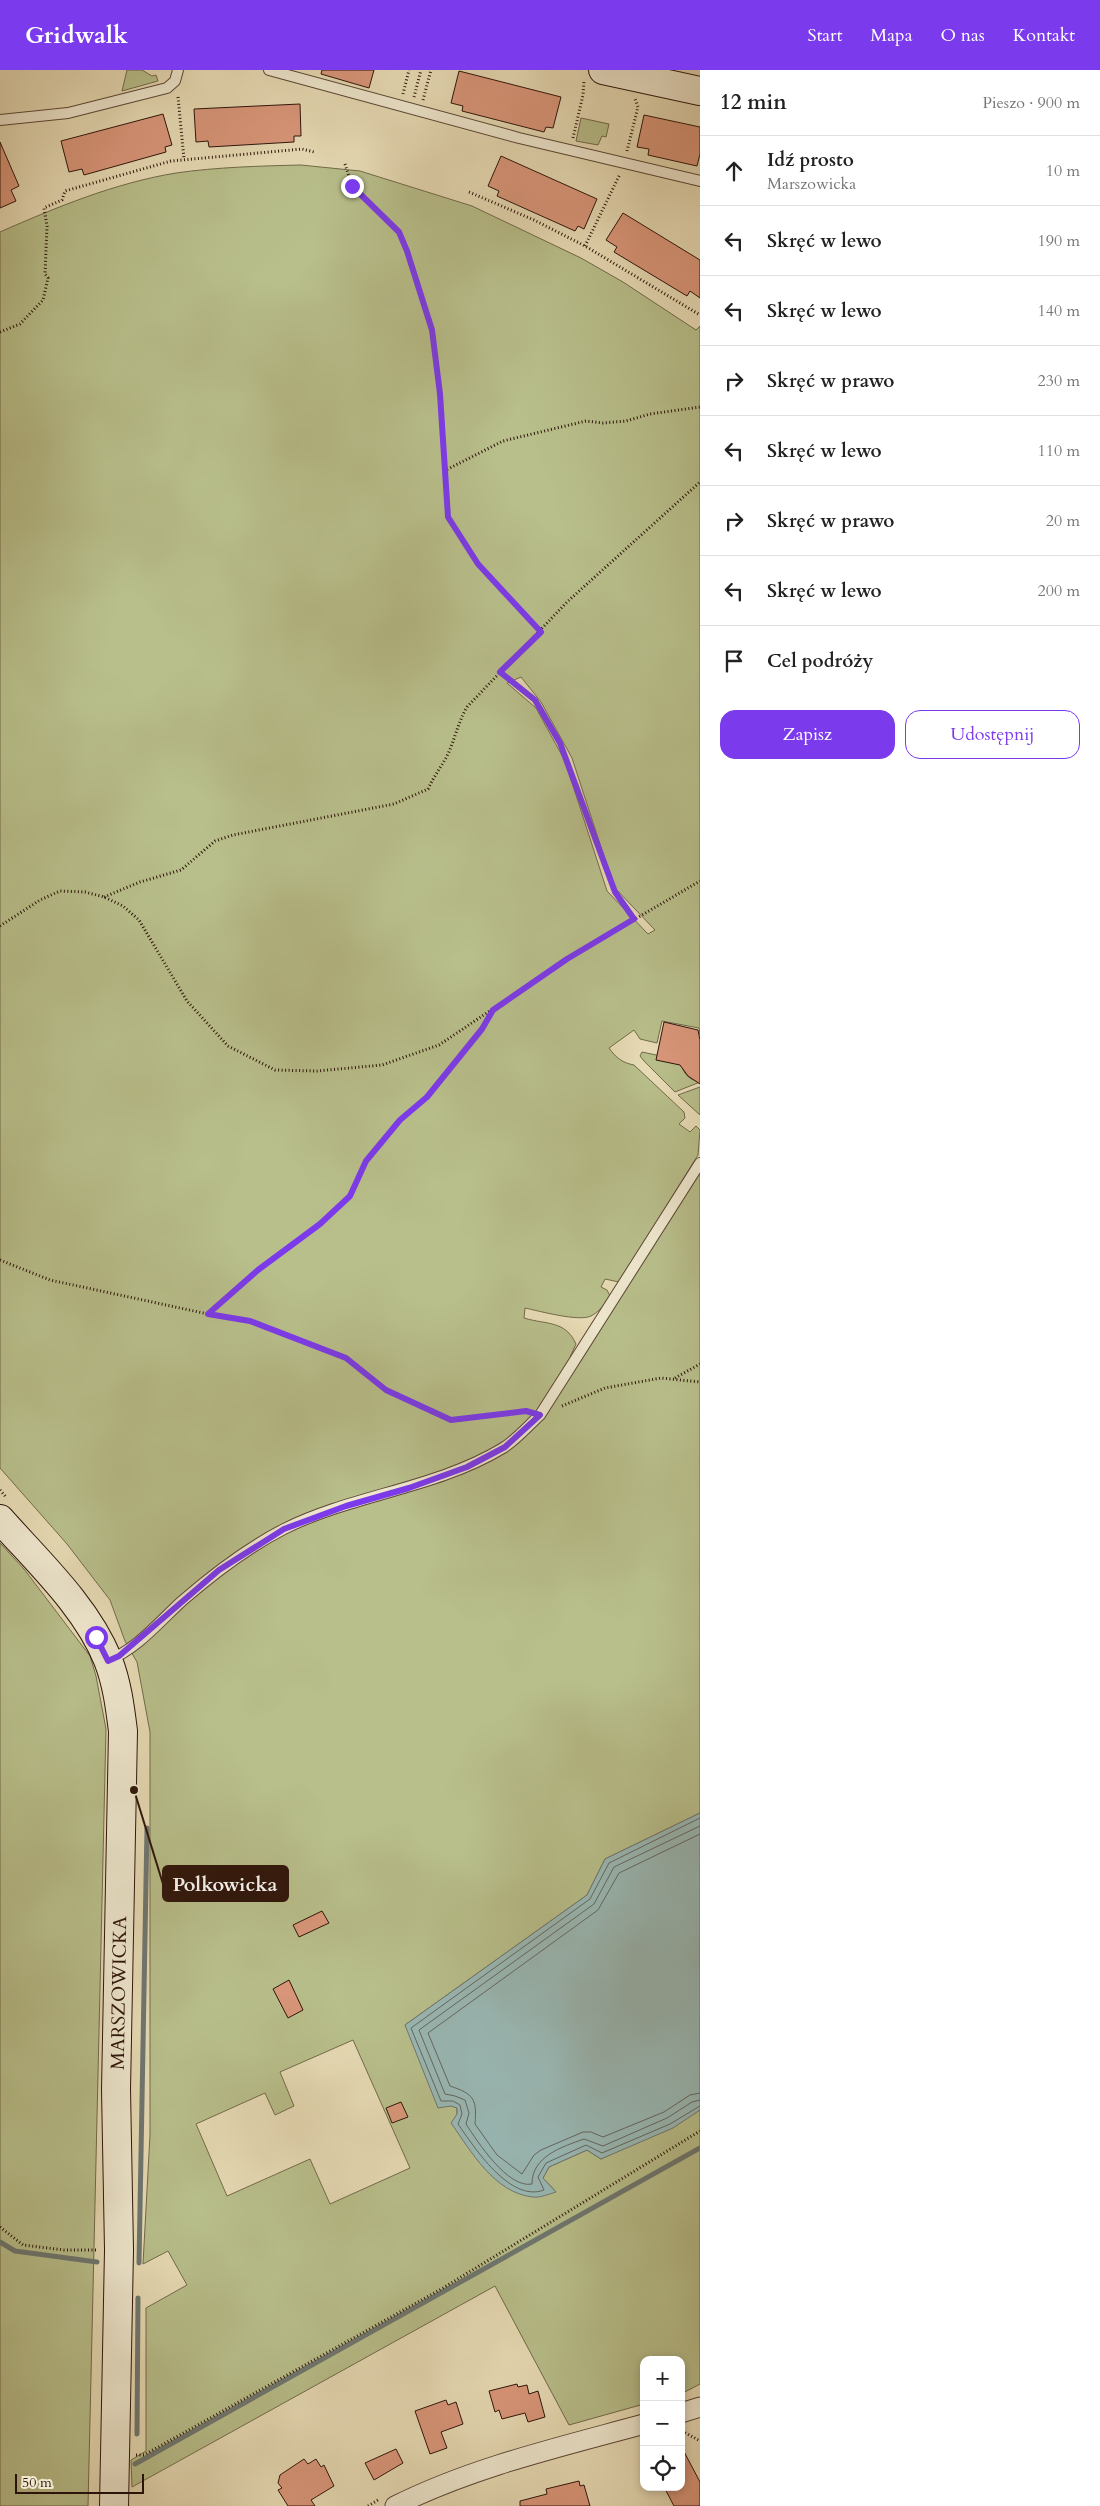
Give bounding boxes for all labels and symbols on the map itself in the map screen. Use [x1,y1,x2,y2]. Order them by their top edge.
route end [341,175,364,198]
route start [85,1626,108,1649]
callout: Polkowicka [163,1866,288,1901]
text: Polkowicka [172,1871,278,1898]
street label: MARSZOWICKA [105,1915,133,2070]
scale bar [15,2471,144,2494]

